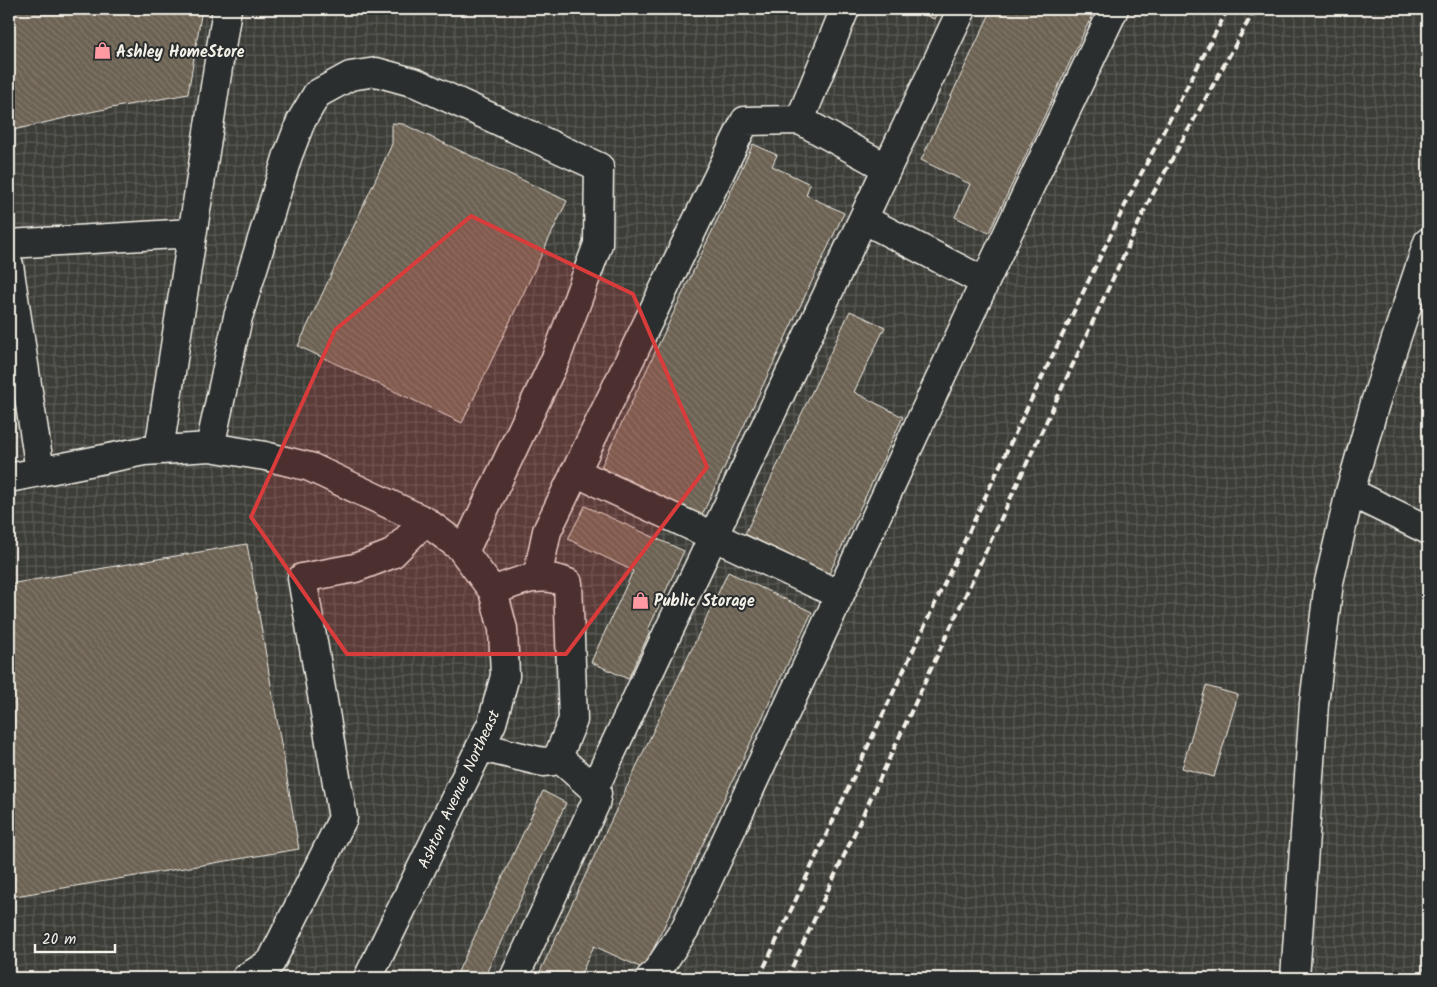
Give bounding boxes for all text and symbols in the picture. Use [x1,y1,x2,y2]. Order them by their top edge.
place label: Ashley HomeStore [116,40,245,65]
shop icon: Ashley HomeStore [92,41,112,61]
place label: Public Storage [654,589,755,614]
shop icon: Public Storage [630,590,650,610]
street label: Ashton Avenue Northeast [411,705,508,873]
scale bar [35,922,115,954]
text: 20 m [42,928,76,952]

